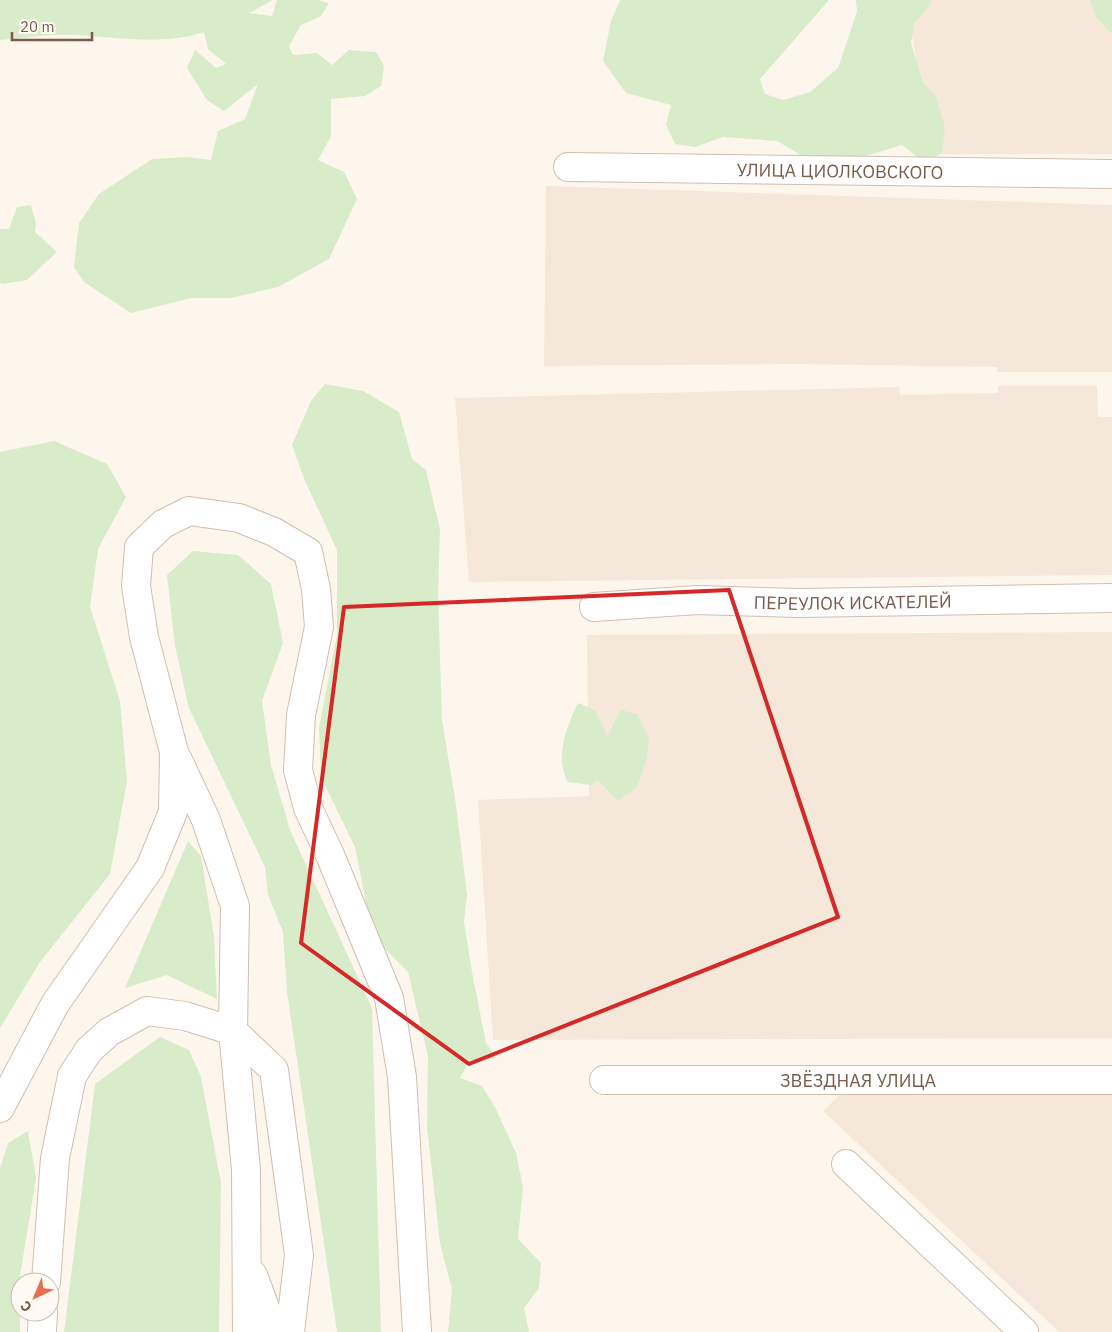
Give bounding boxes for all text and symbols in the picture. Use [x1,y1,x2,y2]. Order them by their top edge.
scale bar [12,10,92,42]
text: 20 m [20,17,55,36]
street label: УЛИЦА ЦИОЛКОВСКОГО [736,158,944,183]
street label: ПЕРЕУЛОК ИСКАТЕЛЕЙ [753,589,952,615]
street label: ЗВЁЗДНАЯ УЛИЦА [780,1069,937,1092]
north arrow [10,1272,60,1322]
text: С [16,1297,36,1316]

